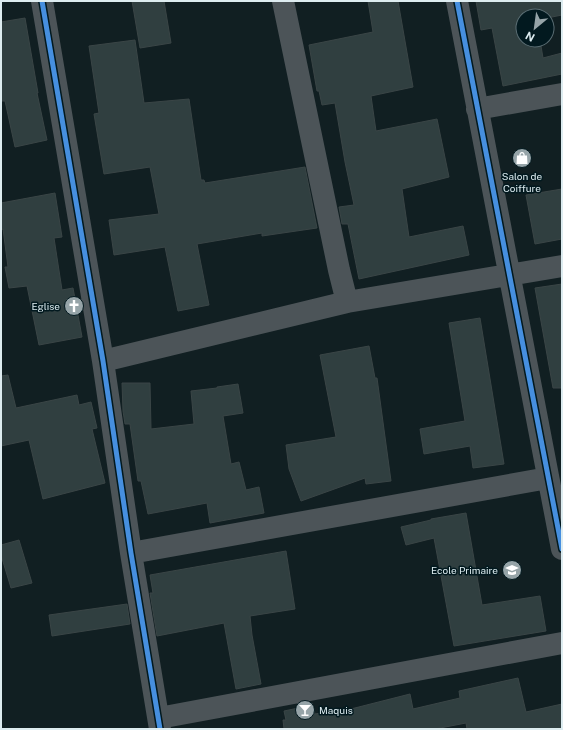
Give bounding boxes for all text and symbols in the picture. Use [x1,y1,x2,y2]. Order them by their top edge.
north arrow [515,8,555,48]
text: N [523,29,537,44]
shop icon: Salon de Coiffure [511,147,533,169]
place label: Salon de Coiffure [502,170,542,194]
church icon: Eglise [63,295,85,317]
place label: Eglise [32,300,60,312]
school or university icon: Ecole Primaire [501,559,523,581]
place label: Ecole Primaire [431,564,498,576]
bar icon: Maquis [294,699,316,721]
place label: Maquis [319,704,353,716]

